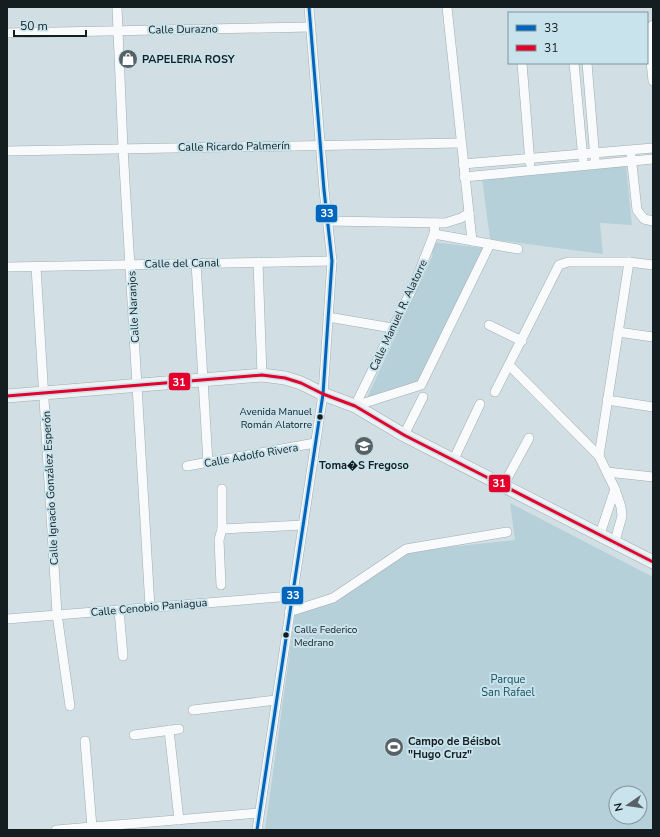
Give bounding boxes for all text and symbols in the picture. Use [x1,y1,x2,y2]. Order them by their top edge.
scale bar [14,12,86,38]
legend [508,12,648,64]
text: 50 m [20,18,48,34]
text: 33 [544,20,558,36]
street label: Calle Durazno [148,21,218,38]
text: 31 [544,40,558,56]
shop icon: PAPELERIA ROSY [117,48,139,70]
place label: PAPELERIA ROSY [142,52,236,67]
street label: Calle Ricardo Palmerín [178,138,290,155]
line badge: 33 [315,204,338,223]
text: 33 [320,206,334,221]
street label: Calle del Canal [144,255,220,272]
street label: Calle Manuel R. Alatorre [366,257,431,373]
street label: Calle Naranjos [124,271,143,343]
line badge: 31 [168,372,191,391]
text: 31 [172,375,186,390]
place label: Avenida Manuel Román Alatorre [239,405,312,432]
street label: Calle Ignacio González Esperón [39,410,62,565]
marker: Avenida Manuel Román Alatorre [315,412,325,422]
school or university icon: Toma�S Fregoso [353,435,375,457]
street label: Calle Adolfo Rivera [203,440,300,471]
place label: Toma�S Fregoso [319,458,409,473]
line badge: 31 [488,474,511,493]
text: 31 [492,476,506,491]
line badge: 33 [281,586,304,605]
text: 33 [286,588,300,603]
street label: Calle Cenobio Paniagua [90,595,208,620]
place label: Calle Federico Medrano [294,623,358,650]
marker: Calle Federico Medrano [281,630,291,640]
park label: Parque San Rafael [481,672,535,700]
place label: Campo de Béisbol "Hugo Cruz" [408,734,501,762]
sports icon: Campo de Béisbol "Hugo Cruz" [383,736,405,758]
north arrow [608,785,648,825]
text: N [611,801,627,813]

